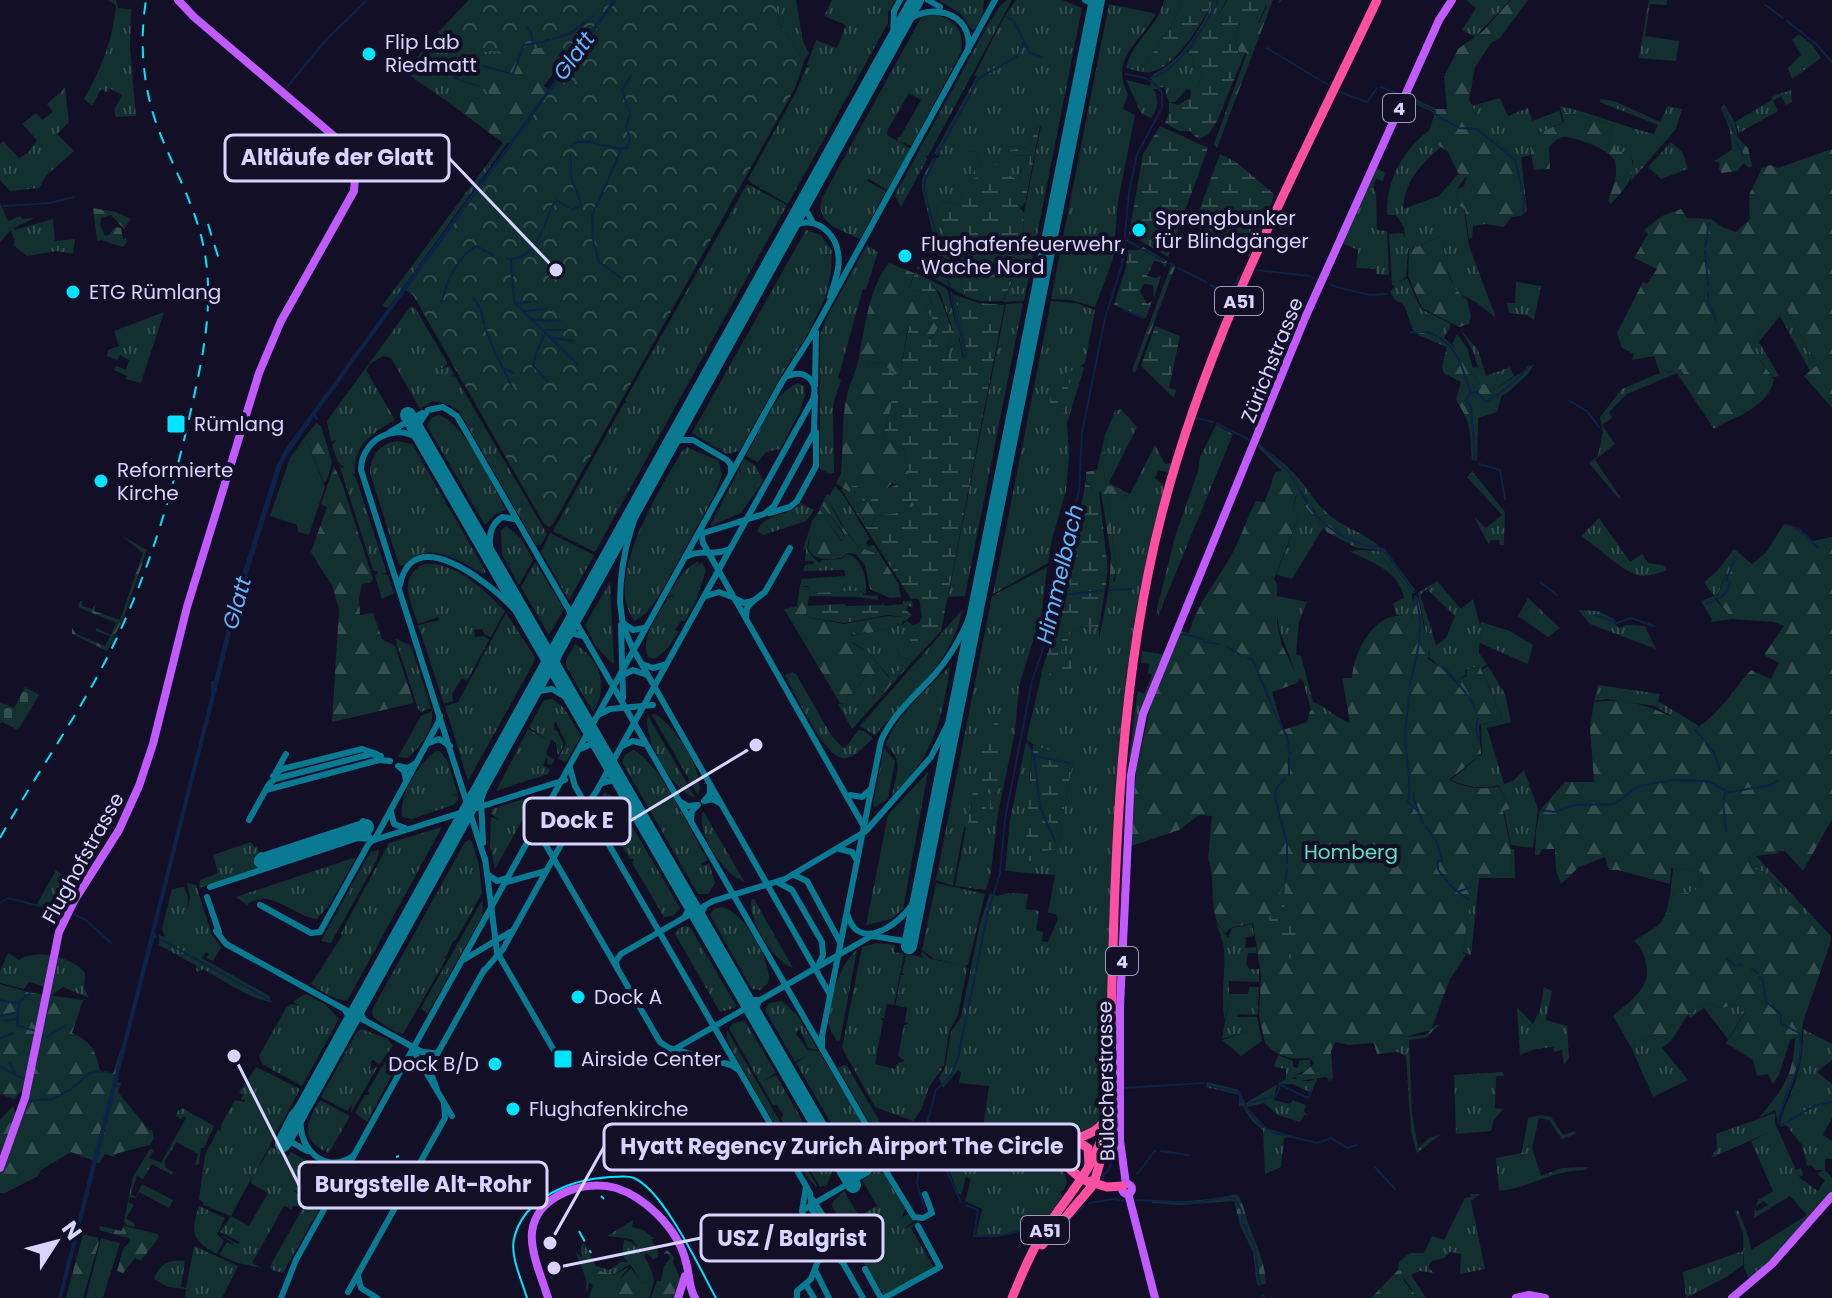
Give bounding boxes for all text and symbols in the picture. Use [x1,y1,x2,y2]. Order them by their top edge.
water label: Glatt [546,24,603,87]
place label: Flip Lab Riedmatt [385,28,477,79]
marker: Flip Lab Riedmatt [360,45,378,63]
road number: 4 [1383,94,1415,122]
callout: Altläufe der Glatt [225,135,449,181]
text: Altläufe der Glatt [241,142,433,173]
place label: Sprengbunker für Blindgänger [1155,204,1309,255]
marker: Sprengbunker für Blindgänger [1130,221,1148,239]
place label: Flughafenfeuerwehr, Wache Nord [921,230,1125,281]
marker: Flughafenfeuerwehr, Wache Nord [896,247,914,265]
place label: ETG Rümlang [89,278,221,306]
marker: ETG Rümlang [64,283,82,301]
road number: A51 [1215,287,1263,315]
street label: Zürichstrasse [1234,293,1310,427]
place label: Rümlang [194,410,284,438]
marker: Rümlang [165,413,187,435]
place label: Reformierte Kirche [117,456,233,507]
marker: Reformierte Kirche [92,472,110,490]
water label: Himmelbach [1029,501,1091,647]
water label: Glatt [215,572,260,633]
street label: Flughofstrasse [35,788,131,928]
callout: Dock E [524,798,630,844]
text: Dock E [540,805,614,836]
park label: Homberg [1304,838,1398,866]
road number: 4 [1106,947,1138,975]
place label: Dock A [594,983,662,1011]
marker: Dock A [569,988,587,1006]
street label: Bülacherstrasse [1091,1001,1121,1161]
place label: Airside Center [581,1045,721,1073]
marker: Airside Center [552,1048,574,1070]
place label: Dock B/D [388,1050,479,1078]
marker: Dock B/D [486,1055,504,1073]
place label: Flughafenkirche [529,1095,688,1123]
marker: Flughafenkirche [504,1100,522,1118]
callout: Hyatt Regency Zurich Airport The Circle [604,1124,1079,1170]
text: Hyatt Regency Zurich Airport The Circle [620,1131,1064,1162]
callout: Burgstelle Alt-Rohr [299,1162,547,1208]
text: Burgstelle Alt-Rohr [315,1169,531,1200]
north arrow [16,1202,96,1282]
text: N [54,1215,89,1246]
callout: USZ / Balgrist [701,1215,883,1261]
road number: A51 [1021,1216,1069,1244]
text: USZ / Balgrist [717,1223,867,1254]

